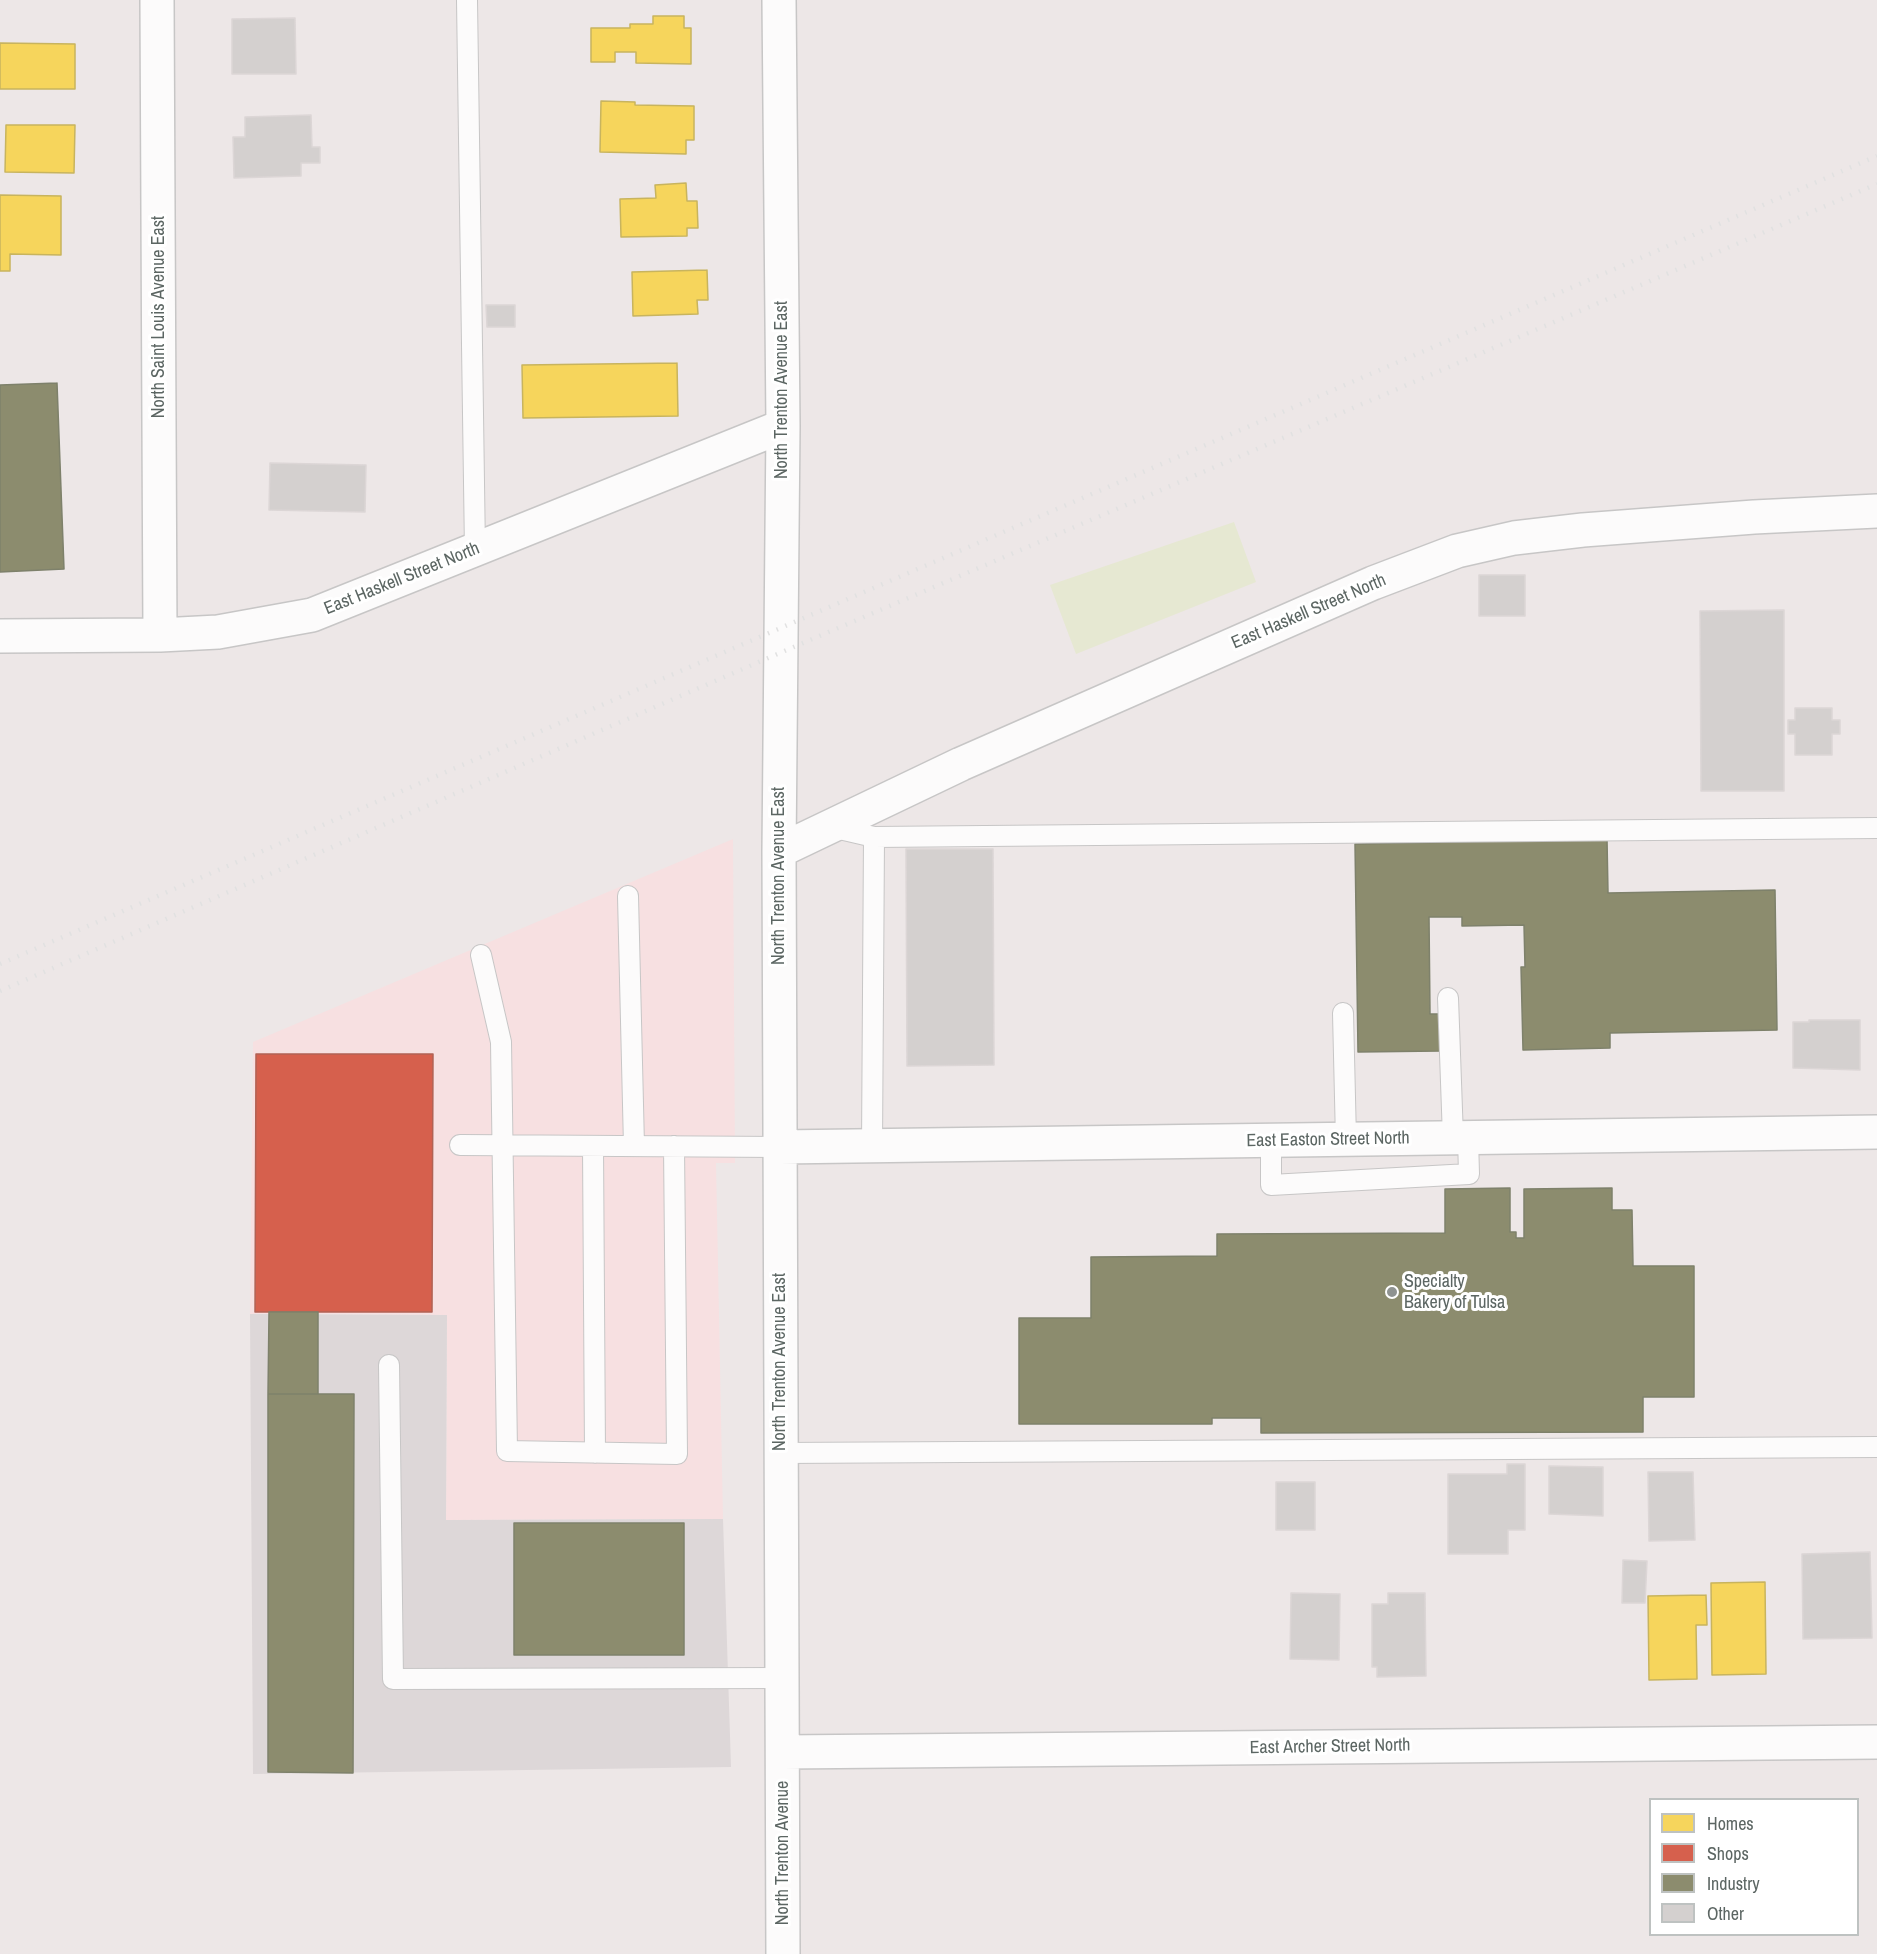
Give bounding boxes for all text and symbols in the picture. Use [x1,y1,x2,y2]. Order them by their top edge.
street label: North Saint Louis Avenue East [148,216,170,418]
street label: North Trenton Avenue East [771,301,793,479]
street label: East Haskell Street North [321,538,483,620]
street label: East Haskell Street North [1229,570,1389,654]
street label: North Trenton Avenue East [768,787,790,965]
street label: East Easton Street North [1246,1128,1410,1152]
place label: Specialty Bakery of Tulsa [1404,1271,1505,1314]
street label: North Trenton Avenue East [769,1273,791,1451]
marker: Specialty Bakery of Tulsa [1385,1285,1399,1299]
street label: East Archer Street North [1249,1735,1411,1759]
street label: North Trenton Avenue [772,1781,794,1925]
legend [1649,1798,1859,1936]
text: Homes [1707,1811,1754,1836]
text: Shops [1707,1841,1749,1866]
text: Industry [1707,1871,1760,1896]
text: Other [1707,1901,1744,1926]

